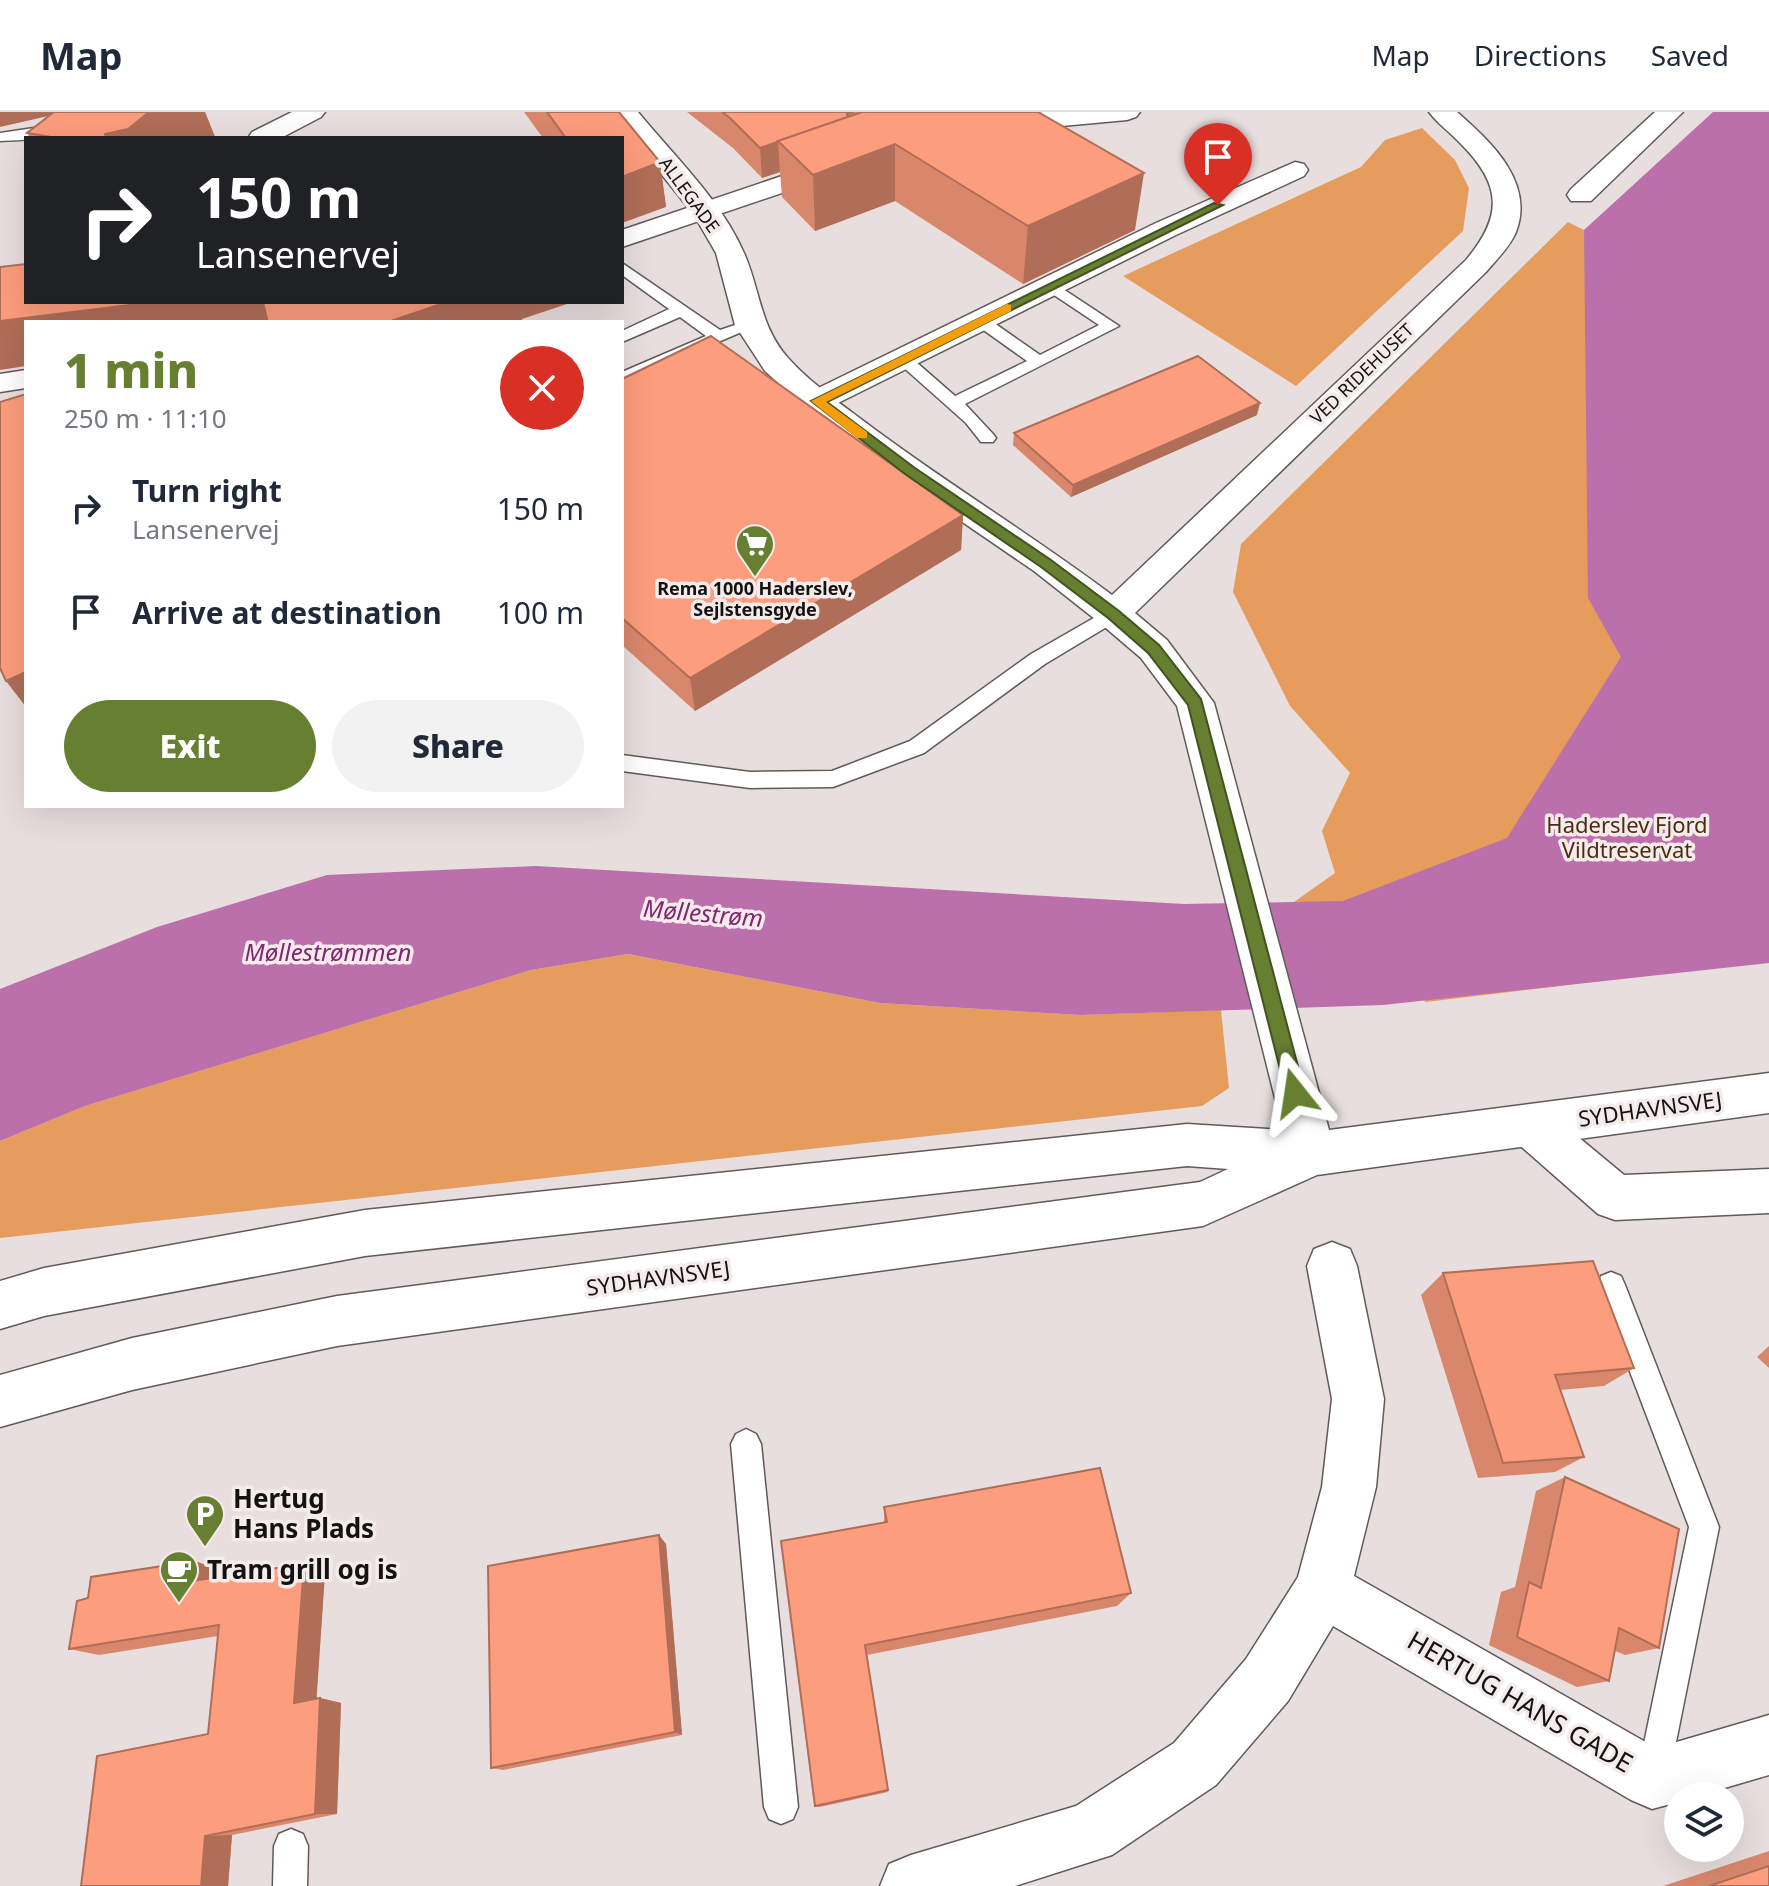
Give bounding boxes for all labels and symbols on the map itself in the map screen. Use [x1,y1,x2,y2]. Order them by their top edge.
pin [1184,123,1252,205]
street label: ALLEGADE [654,152,725,237]
street label: VED RIDEHUSET [1304,318,1418,429]
supermarket icon: Rema 1000 Haderslev, Sejlstensgyde [734,523,776,578]
place label: Rema 1000 Haderslev, Sejlstensgyde [657,576,853,621]
park label: Haderslev Fjord Vildtreservat [1546,809,1708,864]
water label: Møllestrøm [642,891,764,934]
water label: Møllestrømmen [245,935,411,968]
position arrow [1253,1051,1337,1135]
street label: SYDHAVNSVEJ [1576,1083,1724,1133]
street label: SYDHAVNSVEJ [584,1252,732,1302]
place label: Hertug Hans Plads [233,1480,374,1546]
parking icon: Hertug Hans Plads [184,1493,226,1548]
cafe icon: Tram grill og is [158,1549,200,1604]
place label: Tram grill og is [207,1551,398,1587]
street label: HERTUG HANS GADE [1401,1622,1640,1780]

